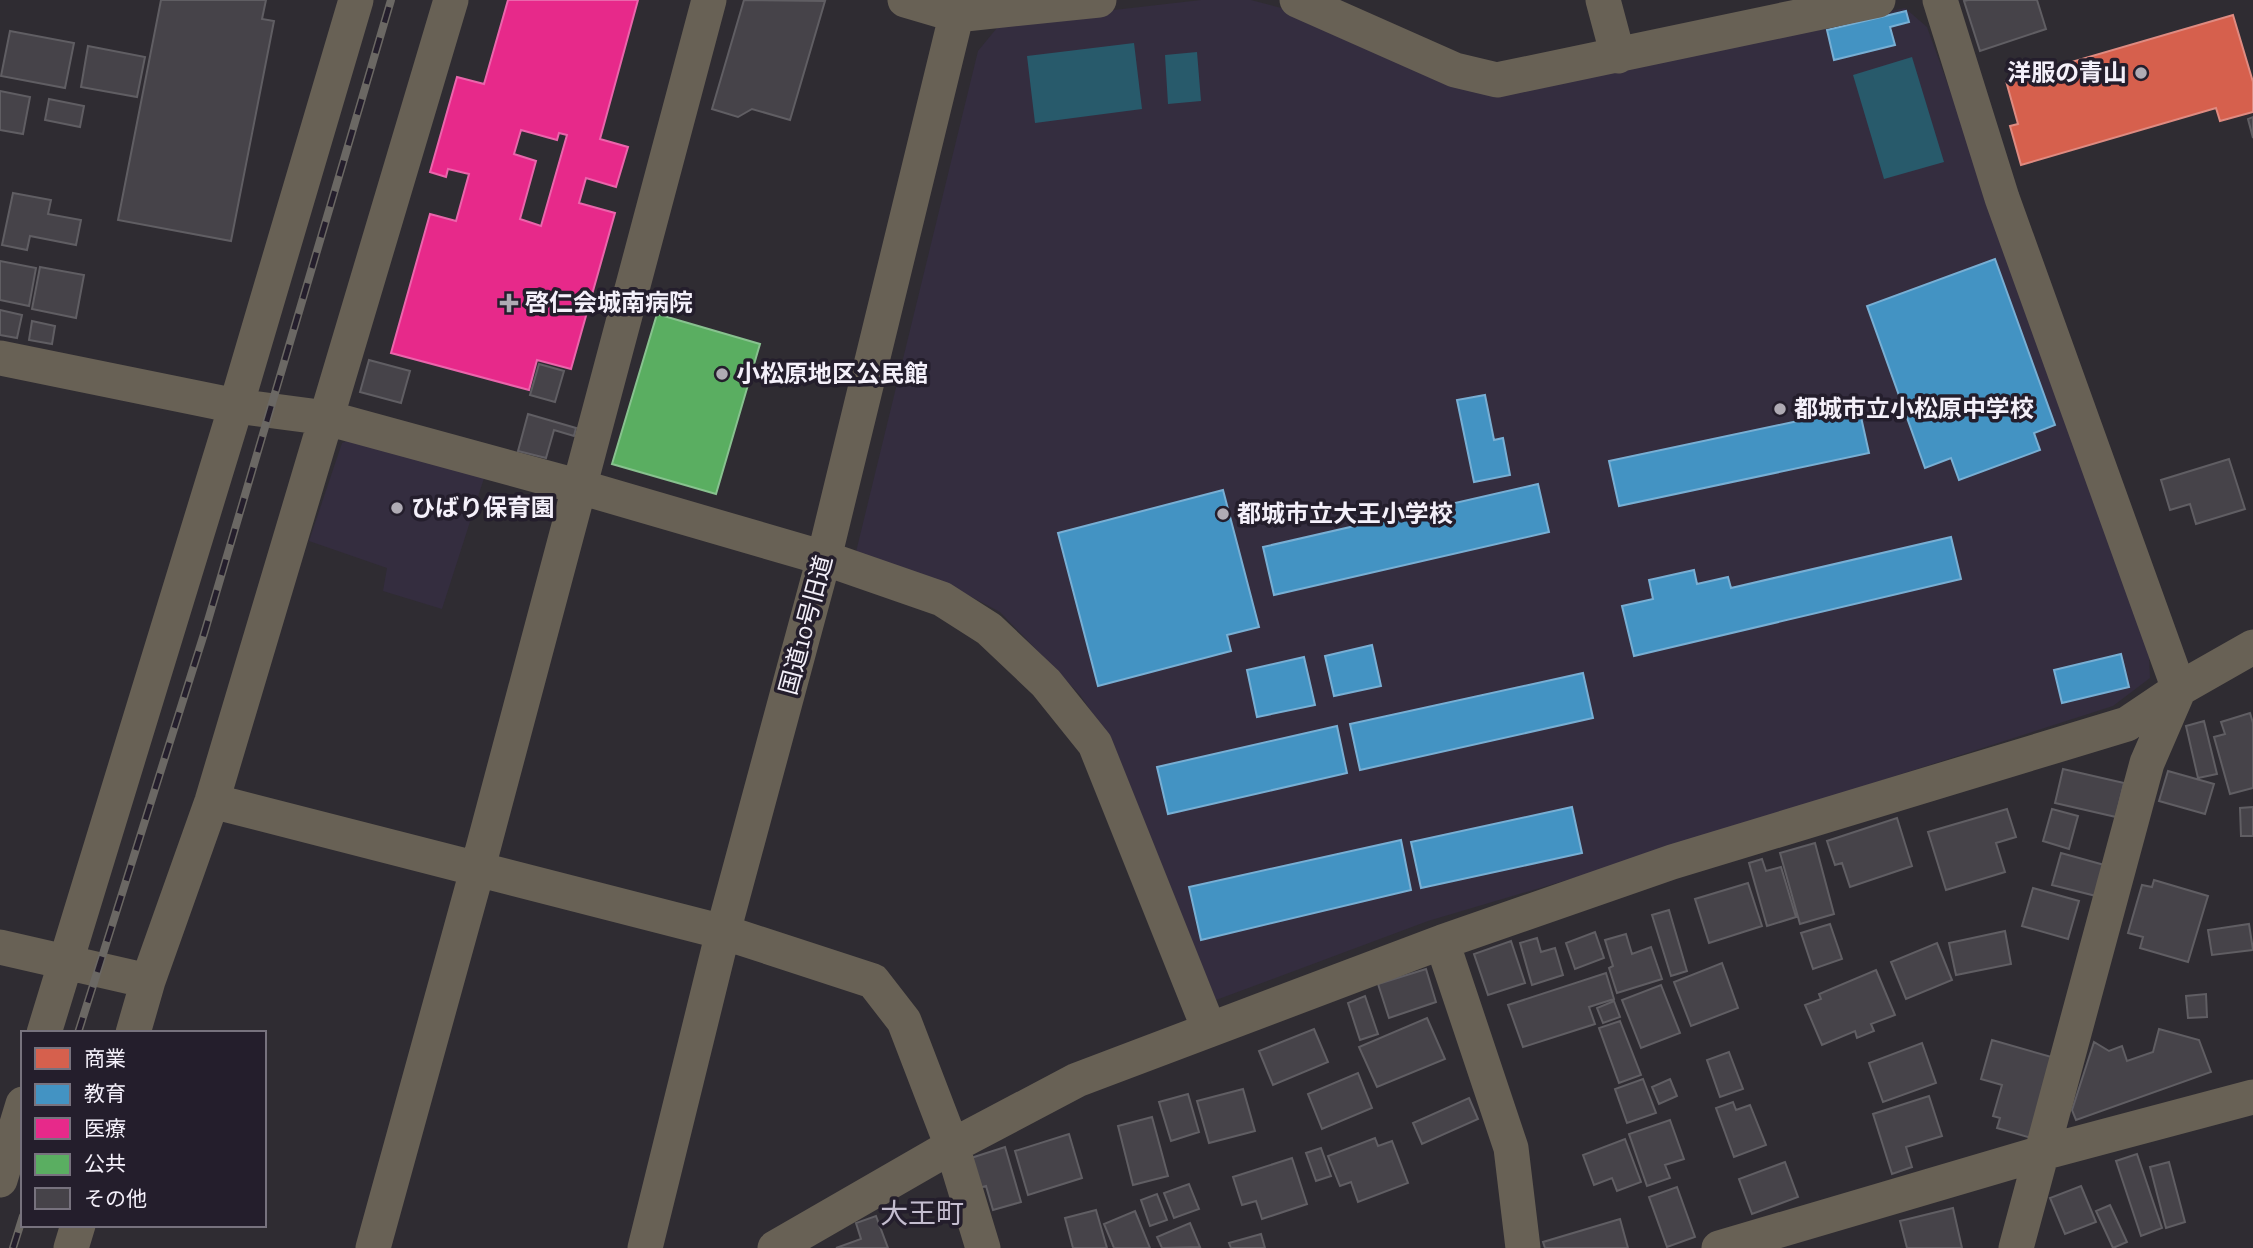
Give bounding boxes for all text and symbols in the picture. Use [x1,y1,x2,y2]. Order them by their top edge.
place label: 洋服の青山 [2007,58,2127,87]
marker: 洋服の青山 [2133,65,2149,81]
place label: 啓仁会城南病院 [525,288,693,317]
marker: 啓仁会城南病院 [499,293,519,313]
place label: 小松原地区公民館 [736,359,928,388]
marker: 小松原地区公民館 [714,366,730,382]
place label: 都城市立小松原中学校 [1794,394,2034,423]
marker: 都城市立小松原中学校 [1772,401,1788,417]
place label: ひばり保育園 [411,493,555,522]
place label: 都城市立大王小学校 [1237,499,1453,528]
marker: ひばり保育園 [389,500,405,516]
marker: 都城市立大王小学校 [1215,506,1231,522]
street label: 国道10号旧道 [773,552,838,698]
legend [21,1031,266,1227]
text: 商業 [84,1046,126,1071]
text: 教育 [84,1081,126,1106]
text: 医療 [84,1116,126,1141]
text: 公共 [84,1151,126,1176]
text: その他 [84,1186,147,1211]
district label: 大王町 [880,1197,964,1230]

